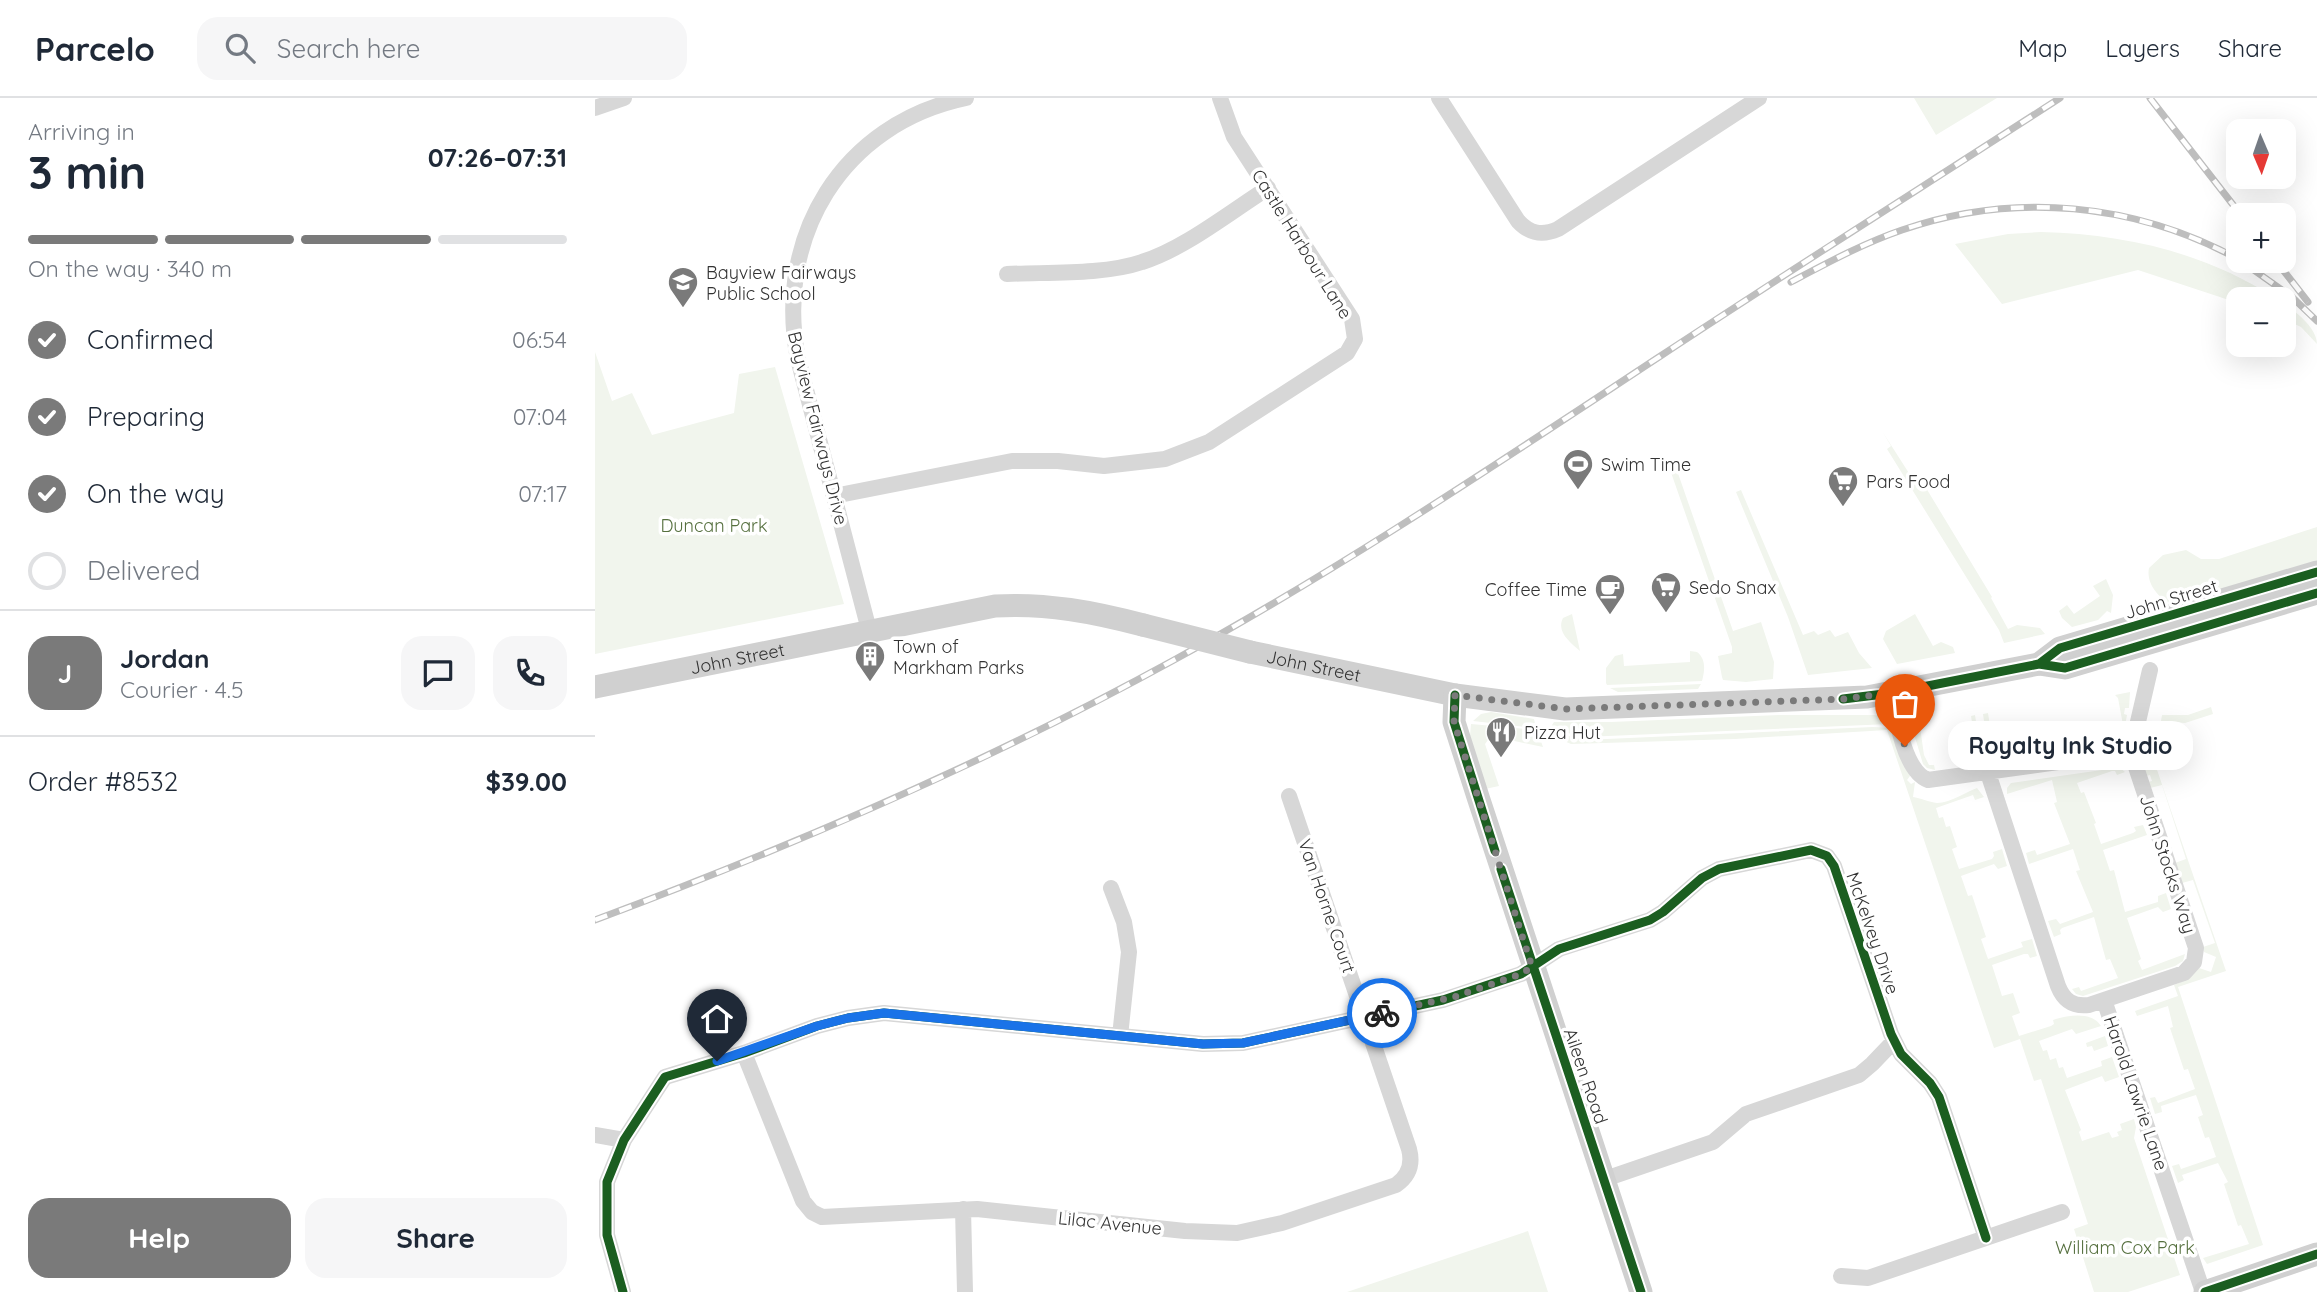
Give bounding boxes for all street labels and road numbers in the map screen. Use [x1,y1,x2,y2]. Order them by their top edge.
street label: Castle Harbour Lane [1247,165,1357,323]
street label: Bayview Fairways Drive [783,329,853,527]
street label: John Street [2122,574,2220,624]
street label: John Street [688,637,786,679]
street label: John Street [1264,644,1363,686]
street label: John Stocks Way [2135,792,2201,936]
street label: Van Horne Court [1293,836,1361,976]
street label: McKelvey Drive [1841,869,1905,997]
street label: Harold Lawrie Lane [2099,1013,2173,1173]
street label: Aileen Road [1559,1025,1613,1127]
street label: Lilac Avenue [1057,1206,1163,1240]

